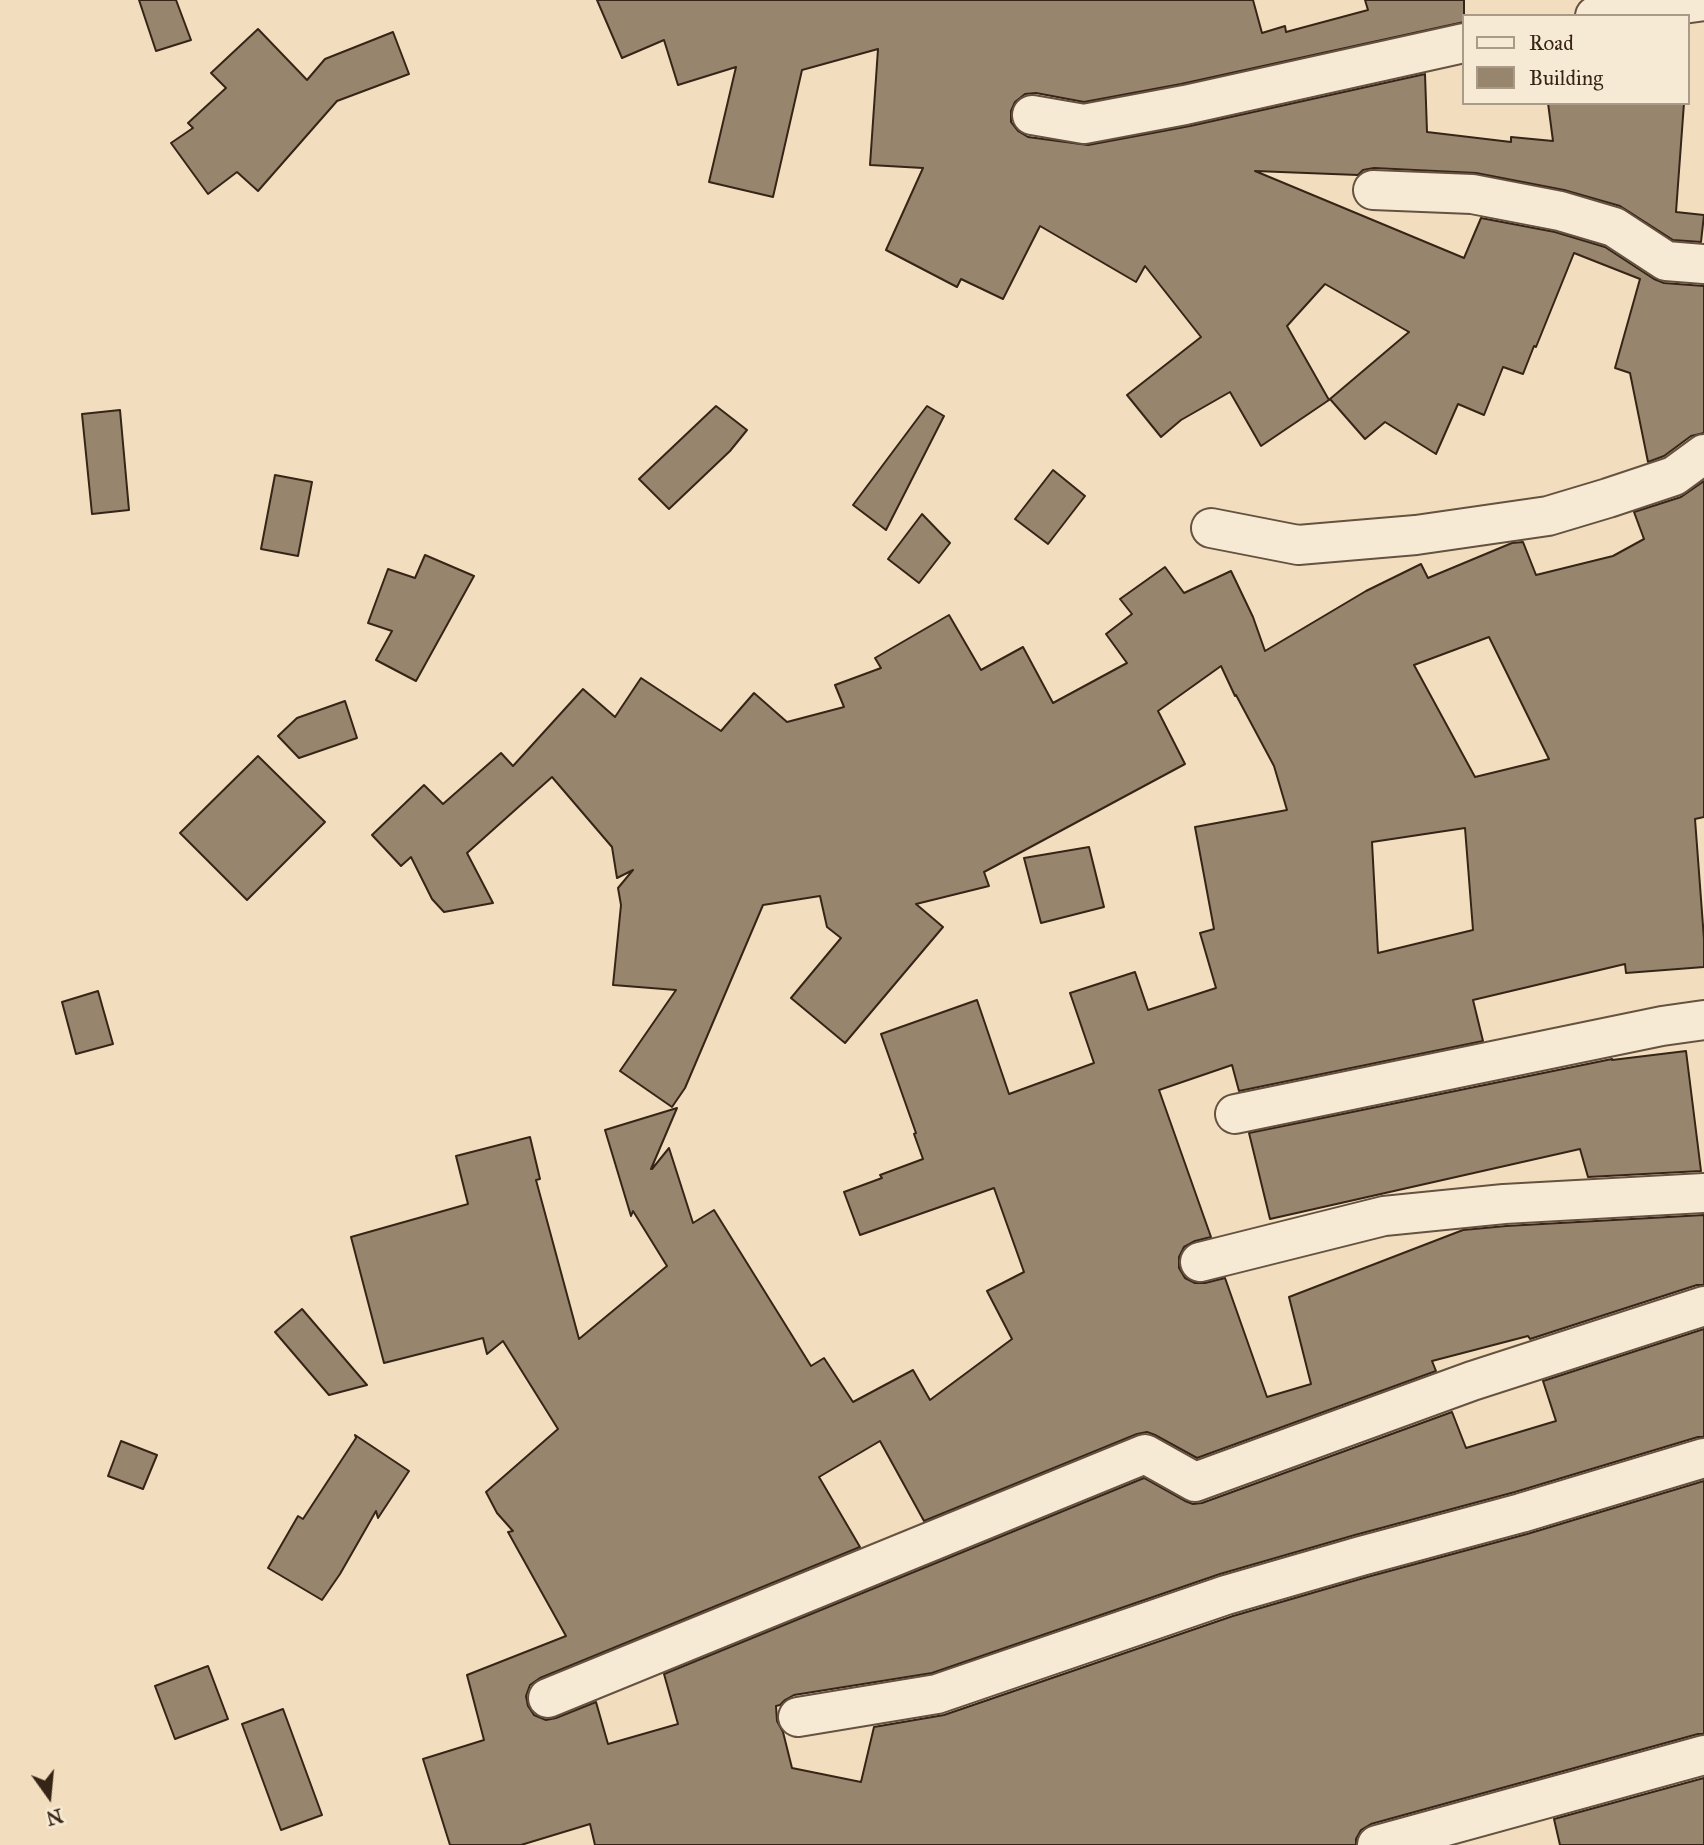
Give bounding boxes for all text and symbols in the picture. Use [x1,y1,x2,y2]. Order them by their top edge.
legend [1462,14,1690,105]
text: Road [1529,30,1574,56]
text: Building [1529,65,1603,91]
north arrow [14,1761,84,1831]
text: N [44,1804,65,1830]

